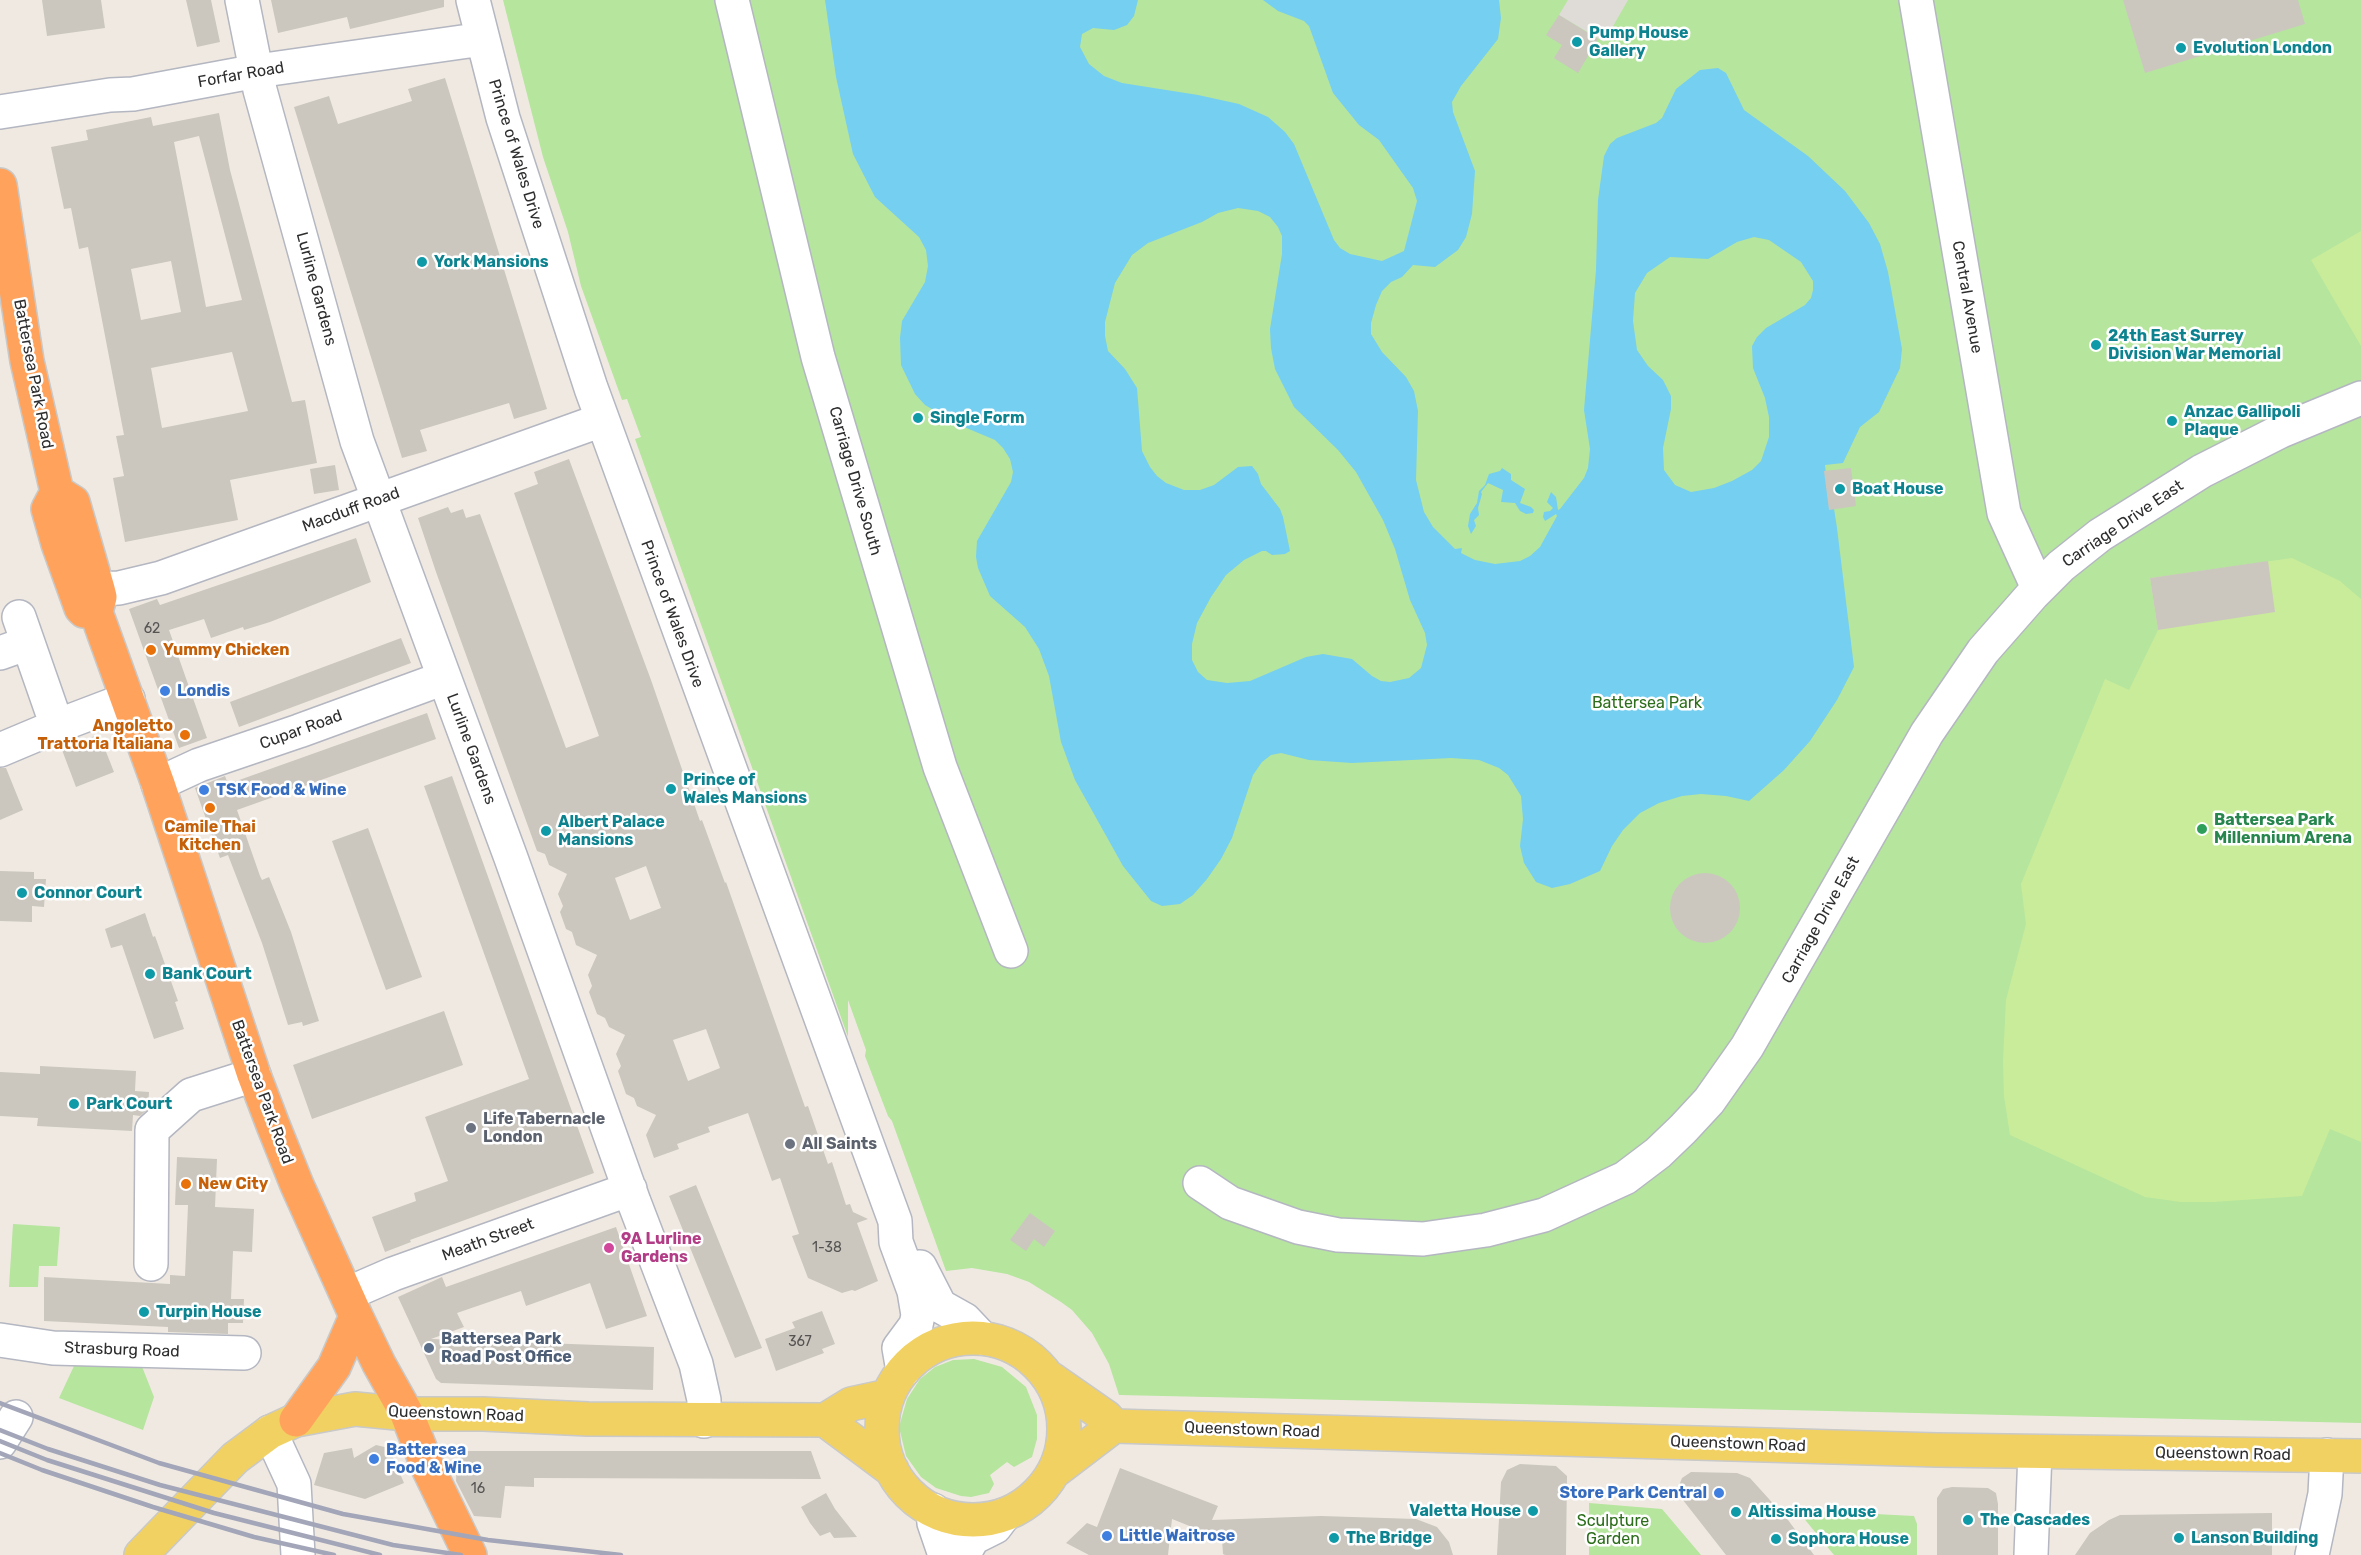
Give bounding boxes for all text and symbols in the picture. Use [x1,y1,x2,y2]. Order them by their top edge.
place label: Pump House Gallery [1589,23,1689,61]
marker: Pump House Gallery [1570,35,1584,49]
place label: Evolution London [2193,38,2332,58]
marker: Evolution London [2174,41,2188,55]
street label: Forfar Road [196,58,286,92]
street label: Prince of Wales Drive [484,77,548,231]
street label: Lurline Gardens [292,230,340,348]
street label: Central Avenue [1948,239,1986,355]
place label: York Mansions [434,252,549,272]
marker: York Mansions [415,255,429,269]
street label: Battersea Park Road [9,298,57,450]
place label: 24th East Surrey Division War Memorial [2108,326,2281,364]
marker: 24th East Surrey Division War Memorial [2089,338,2103,352]
place label: Anzac Gallipoli Plaque [2184,402,2301,440]
street label: Carriage Drive South [825,404,885,558]
place label: Single Form [930,408,1025,428]
marker: Single Form [911,411,925,425]
marker: Anzac Gallipoli Plaque [2165,414,2179,428]
street label: Carriage Drive East [2059,476,2187,572]
place label: Boat House [1852,479,1944,499]
marker: Boat House [1833,482,1847,496]
street label: Macduff Road [300,483,402,537]
street label: Prince of Wales Drive [636,538,708,690]
house number: 62 [144,621,160,637]
place label: Yummy Chicken [163,640,290,660]
marker: Yummy Chicken [144,643,158,657]
place label: Londis [177,681,230,701]
marker: Londis [158,684,172,698]
street label: Lurline Gardens [442,691,500,807]
park label: Battersea Park [1592,693,1702,713]
street label: Cupar Road [257,706,345,754]
place label: Angoletto Trattoria Italiana [37,716,173,754]
marker: Angoletto Trattoria Italiana [178,728,192,742]
place label: Prince of Wales Mansions [683,770,807,808]
place label: TSK Food & Wine [216,780,346,800]
marker: Prince of Wales Mansions [664,782,678,796]
marker: TSK Food & Wine [197,783,211,797]
marker: Camile Thai Kitchen [203,801,217,815]
place label: Battersea Park Millennium Arena [2214,810,2352,848]
place label: Albert Palace Mansions [558,812,665,850]
place label: Camile Thai Kitchen [164,817,256,855]
marker: Battersea Park Millennium Arena [2195,822,2209,836]
marker: Albert Palace Mansions [539,824,553,838]
street label: Carriage Drive East [1778,853,1864,987]
place label: Connor Court [34,883,142,903]
marker: Connor Court [15,886,29,900]
place label: Bank Court [162,964,252,984]
marker: Bank Court [143,967,157,981]
street label: Battersea Park Road [227,1017,297,1167]
place label: Park Court [86,1094,172,1114]
marker: Park Court [67,1097,81,1111]
place label: Life Tabernacle London [483,1109,605,1147]
marker: Life Tabernacle London [464,1121,478,1135]
place label: All Saints [802,1134,877,1154]
marker: All Saints [783,1137,797,1151]
place label: New City [198,1174,268,1194]
marker: New City [179,1177,193,1191]
street label: Meath Street [439,1214,537,1266]
place label: 9A Lurline Gardens [621,1229,701,1267]
house number: 1-38 [812,1240,842,1256]
marker: 9A Lurline Gardens [602,1241,616,1255]
place label: Turpin House [156,1302,261,1322]
marker: Turpin House [137,1305,151,1319]
place label: Battersea Park Road Post Office [441,1329,572,1367]
house number: 367 [788,1334,812,1350]
street label: Strasburg Road [64,1338,180,1362]
marker: Battersea Park Road Post Office [422,1341,436,1355]
street label: Queenstown Road [388,1402,524,1426]
street label: Queenstown Road [1184,1418,1320,1442]
street label: Queenstown Road [1670,1432,1806,1456]
place label: Battersea Food & Wine [386,1440,482,1478]
street label: Queenstown Road [2155,1443,2291,1465]
marker: Battersea Food & Wine [367,1452,381,1466]
house number: 16 [471,1481,485,1497]
place label: Store Park Central [1559,1483,1707,1503]
marker: Store Park Central [1712,1486,1726,1500]
place label: Valetta House [1409,1501,1521,1521]
place label: Altissima House [1748,1502,1876,1522]
marker: Valetta House [1526,1504,1540,1518]
marker: Altissima House [1729,1505,1743,1519]
place label: The Cascades [1980,1510,2090,1530]
park label: Sculpture Garden [1577,1511,1649,1549]
marker: The Cascades [1961,1513,1975,1527]
place label: Little Waitrose [1119,1526,1235,1546]
place label: The Bridge [1346,1528,1432,1548]
place label: Lanson Building [2191,1528,2318,1548]
marker: Little Waitrose [1100,1529,1114,1543]
place label: Sophora House [1788,1529,1909,1549]
marker: The Bridge [1327,1531,1341,1545]
marker: Lanson Building [2172,1531,2186,1545]
marker: Sophora House [1769,1532,1783,1546]

